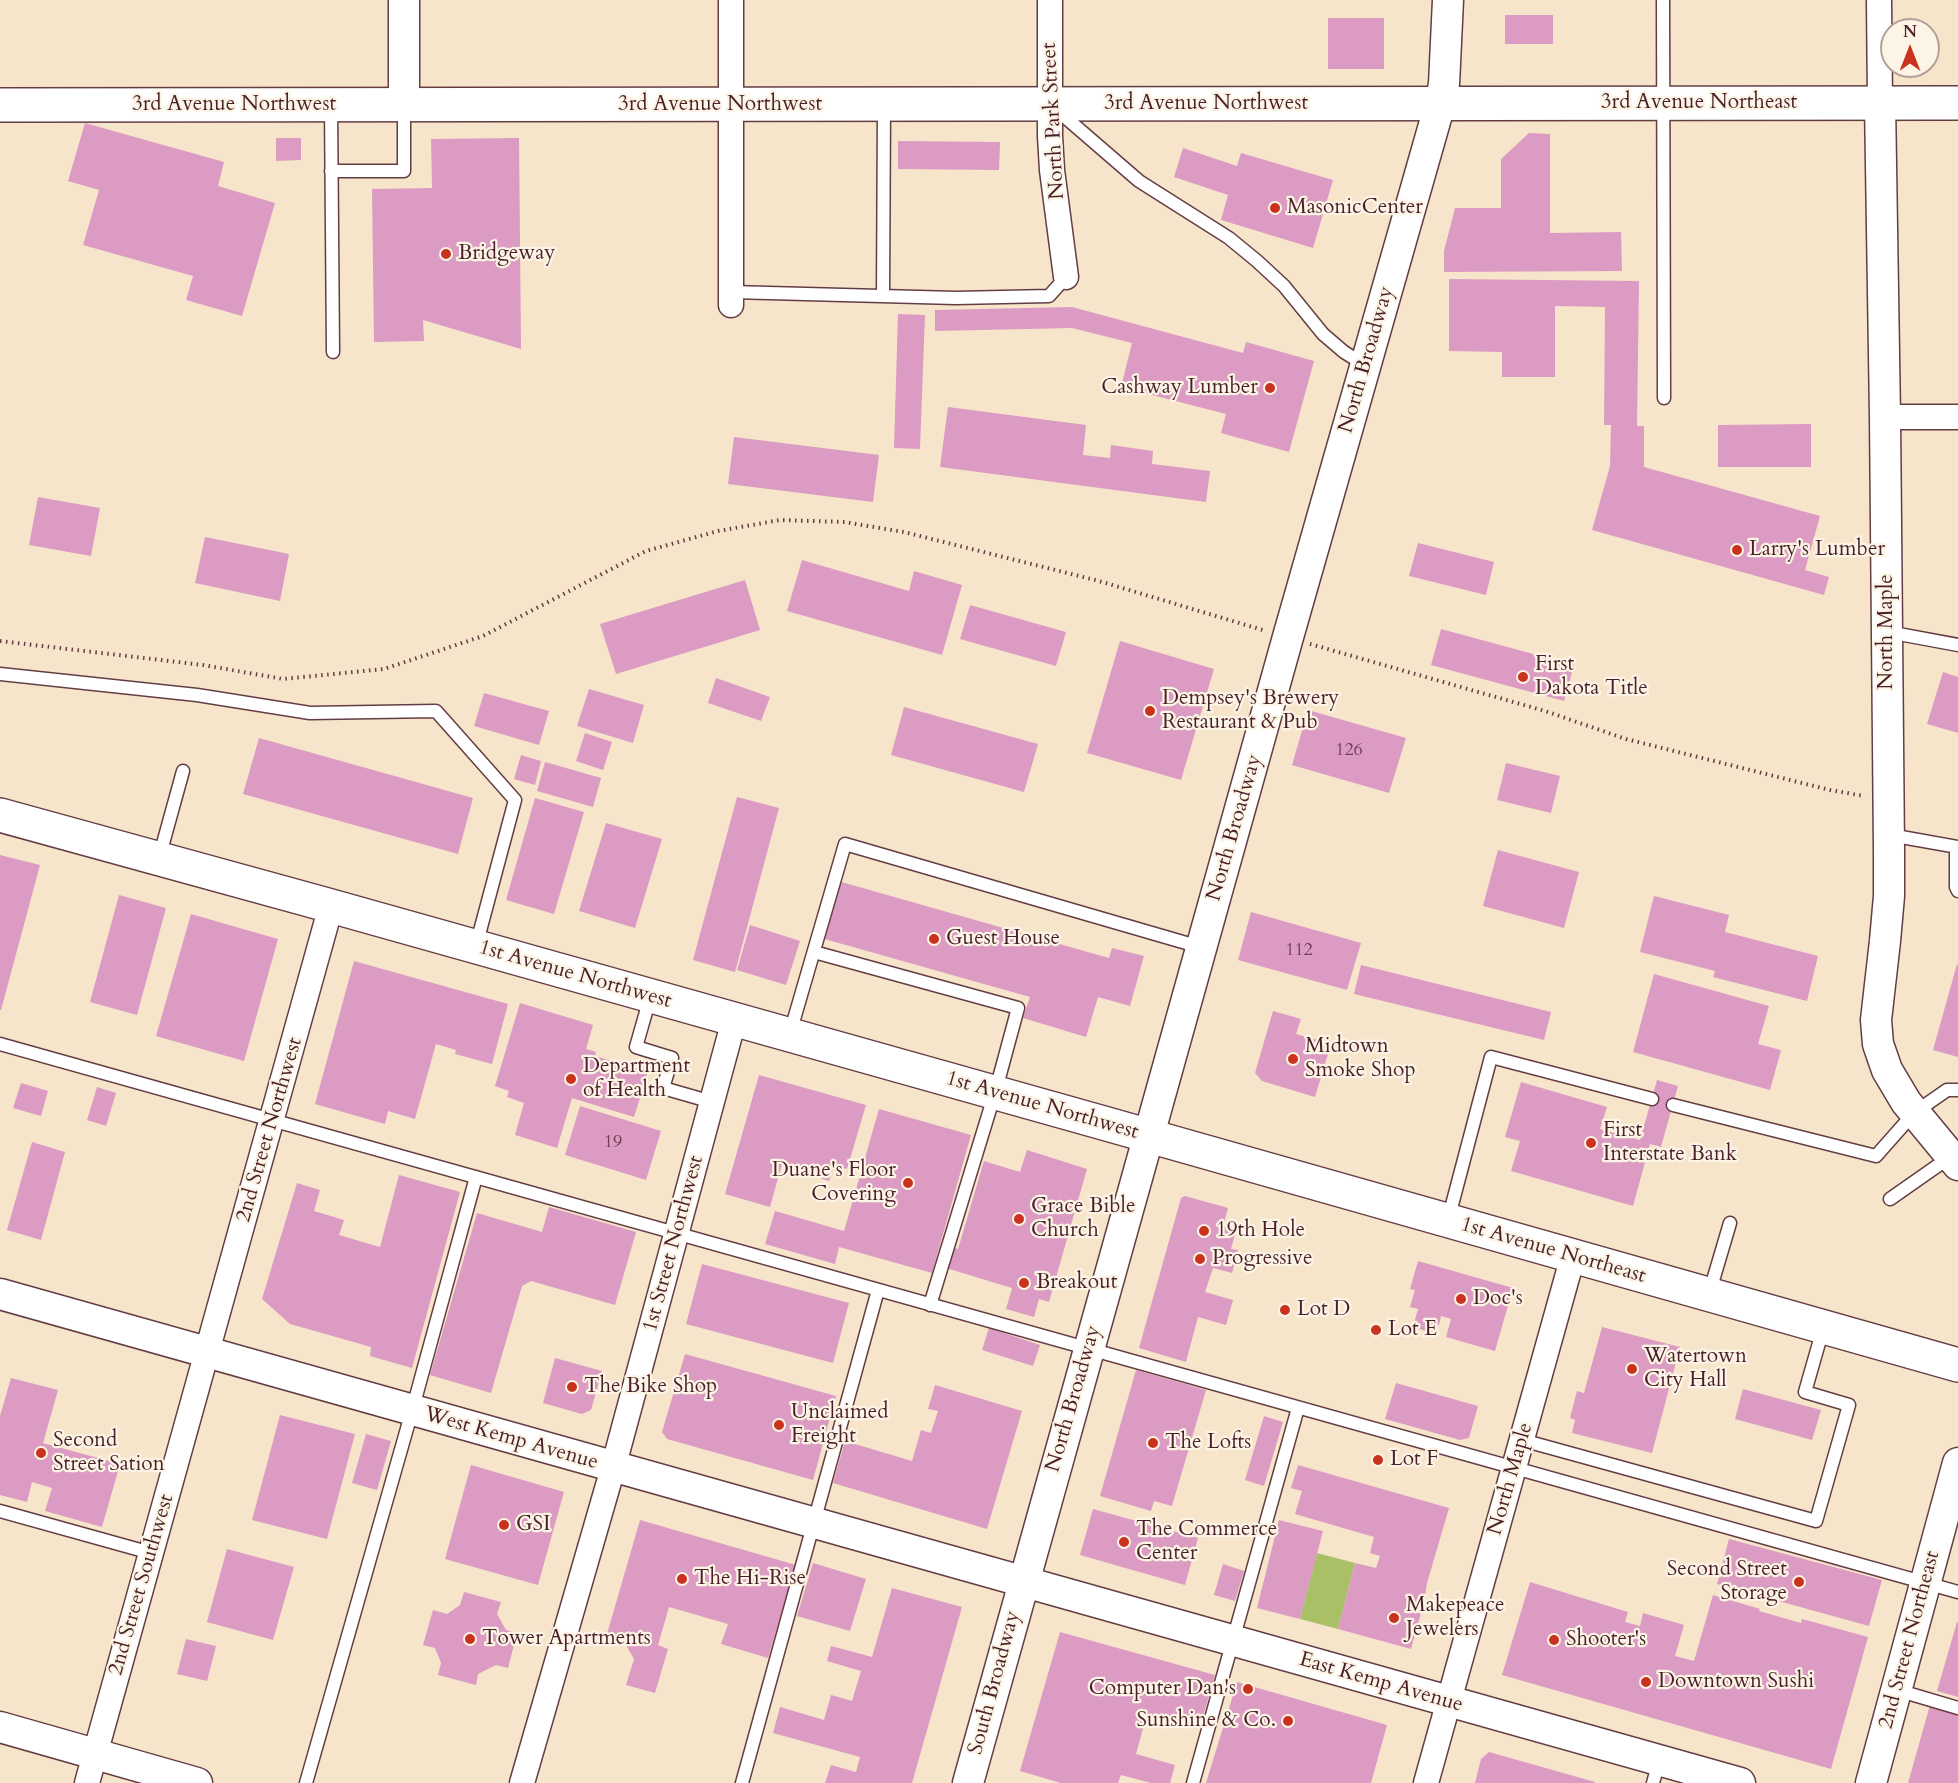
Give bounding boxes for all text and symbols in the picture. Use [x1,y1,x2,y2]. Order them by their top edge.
north arrow [1880,18,1940,78]
text: N [1903,21,1917,43]
street label: North Park Street [1037,42,1071,200]
street label: 3rd Avenue Northeast [1601,90,1797,116]
street label: 3rd Avenue Northwest [1104,91,1308,117]
street label: 3rd Avenue Northwest [132,92,336,118]
street label: 3rd Avenue Northwest [618,92,822,118]
place label: MasonicCenter [1287,195,1423,221]
marker: MasonicCenter [1268,201,1282,215]
place label: Bridgeway [458,241,555,267]
marker: Bridgeway [439,247,453,261]
street label: North Broadway [1334,284,1400,436]
place label: Cashway Lumber [1101,375,1258,401]
marker: Cashway Lumber [1263,381,1277,395]
place label: Larry's Lumber [1749,537,1885,563]
marker: Larry's Lumber [1730,543,1744,557]
street label: North Maple [1874,574,1900,690]
place label: First Dakota Title [1535,652,1648,702]
marker: First Dakota Title [1516,670,1530,684]
place label: Dempsey's Brewery Restaurant & Pub [1162,686,1339,736]
marker: Dempsey's Brewery Restaurant & Pub [1143,704,1157,718]
house number: 126 [1335,740,1363,762]
street label: North Broadway [1202,752,1268,904]
place label: Guest House [946,926,1060,952]
marker: Guest House [927,932,941,946]
street label: 1st Avenue Northwest [476,935,674,1015]
house number: 112 [1285,940,1313,962]
place label: Midtown Smoke Shop [1305,1034,1416,1084]
street label: 2nd Street Northwest [232,1035,308,1225]
marker: Midtown Smoke Shop [1286,1052,1300,1066]
place label: Department of Health [583,1054,690,1104]
street label: 1st Avenue Northwest [943,1066,1141,1146]
marker: Department of Health [564,1072,578,1086]
place label: First Interstate Bank [1603,1118,1737,1168]
house number: 19 [604,1132,622,1154]
marker: First Interstate Bank [1584,1136,1598,1150]
street label: 1st Street Northwest [638,1153,710,1335]
place label: Duane's Floor Covering [772,1158,896,1208]
marker: Duane's Floor Covering [901,1176,915,1190]
place label: Grace Bible Church [1031,1194,1135,1244]
marker: Grace Bible Church [1012,1212,1026,1226]
street label: 1st Avenue Northeast [1458,1213,1648,1289]
place label: 19th Hole [1216,1218,1305,1244]
marker: 19th Hole [1197,1224,1211,1238]
place label: Progressive [1212,1246,1313,1272]
marker: Progressive [1193,1252,1207,1266]
place label: Breakout [1036,1270,1117,1296]
marker: Breakout [1017,1276,1031,1290]
place label: Doc's [1473,1286,1523,1312]
marker: Doc's [1454,1292,1468,1306]
place label: Lot D [1297,1297,1350,1323]
marker: Lot D [1278,1303,1292,1317]
place label: Lot E [1388,1317,1437,1343]
street label: North Broadway [1041,1323,1107,1475]
marker: Lot E [1369,1323,1383,1337]
place label: Watertown City Hall [1644,1344,1747,1394]
marker: Watertown City Hall [1625,1362,1639,1376]
place label: The Bike Shop [584,1374,717,1400]
marker: The Bike Shop [565,1380,579,1394]
place label: Unclaimed Freight [791,1400,888,1450]
street label: West Kemp Avenue [421,1402,601,1476]
marker: Unclaimed Freight [772,1418,786,1432]
street label: North Maple [1483,1420,1539,1538]
place label: Second Street Sation [53,1428,165,1478]
place label: The Lofts [1165,1430,1251,1456]
marker: The Lofts [1146,1436,1160,1450]
marker: Second Street Sation [34,1446,48,1460]
place label: Lot F [1390,1447,1438,1473]
marker: Lot F [1371,1453,1385,1467]
street label: 2nd Street Southwest [104,1492,180,1678]
place label: GSI [516,1512,550,1538]
place label: The Commerce Center [1136,1517,1277,1567]
marker: GSI [497,1518,511,1532]
marker: The Commerce Center [1117,1535,1131,1549]
street label: 2nd Street Northeast [1874,1548,1946,1732]
place label: Second Street Storage [1667,1557,1787,1607]
place label: The Hi-Rise [694,1566,806,1592]
marker: The Hi-Rise [675,1572,689,1586]
marker: Second Street Storage [1792,1575,1806,1589]
place label: Makepeace Jewelers [1406,1593,1505,1643]
street label: South Broadway [964,1608,1026,1758]
marker: Makepeace Jewelers [1387,1611,1401,1625]
place label: Tower Apartments [482,1626,651,1652]
place label: Shooter's [1566,1627,1646,1653]
marker: Tower Apartments [463,1632,477,1646]
marker: Shooter's [1547,1633,1561,1647]
street label: East Kemp Avenue [1296,1648,1466,1718]
place label: Downtown Sushi [1658,1669,1814,1695]
marker: Downtown Sushi [1639,1675,1653,1689]
place label: Computer Dan's [1089,1676,1236,1702]
marker: Computer Dan's [1241,1682,1255,1696]
place label: Sunshine & Co. [1136,1708,1276,1734]
marker: Sunshine & Co. [1281,1714,1295,1728]

